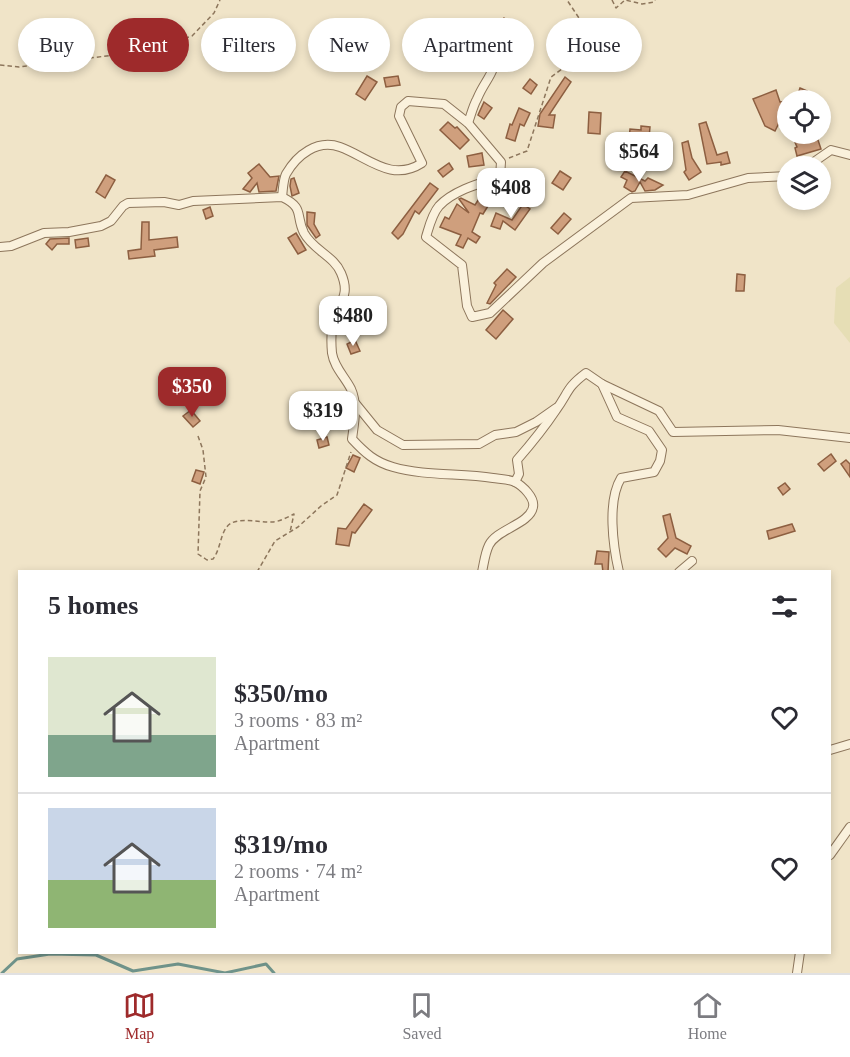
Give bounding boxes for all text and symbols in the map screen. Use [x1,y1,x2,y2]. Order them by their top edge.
chip: Buy [18,18,95,72]
chip: Rent [107,18,189,72]
chip: Filters [201,18,296,72]
chip: New [308,18,390,72]
chip: Apartment [402,18,534,72]
chip: House [546,18,642,72]
map controls [777,90,831,210]
button: locate [777,90,831,144]
pin: $564 [603,132,675,183]
text: $564 [619,140,659,162]
button: layers [777,156,831,210]
pin: $408 [475,168,547,219]
text: $408 [491,176,531,198]
pin: $480 [317,296,389,347]
text: $480 [333,304,373,326]
pin: $350 [156,367,228,418]
text: $350 [172,375,212,397]
pin: $319 [287,391,359,442]
text: $319 [303,399,343,421]
icon: filters [768,590,801,623]
text: 5 homes [48,591,138,620]
text: $350/mo [234,679,328,708]
icon: home [96,681,168,753]
icon: heart [768,701,801,734]
text: 3 rooms · 83 m² [234,709,362,731]
text: Apartment [234,732,320,754]
text: $319/mo [234,830,328,859]
icon: home [96,832,168,904]
icon: heart [768,852,801,885]
text: 2 rooms · 74 m² [234,860,362,882]
text: Apartment [234,883,320,905]
tab: Map [123,989,156,1043]
tab: Saved [402,989,441,1043]
tab: Home [688,989,727,1043]

